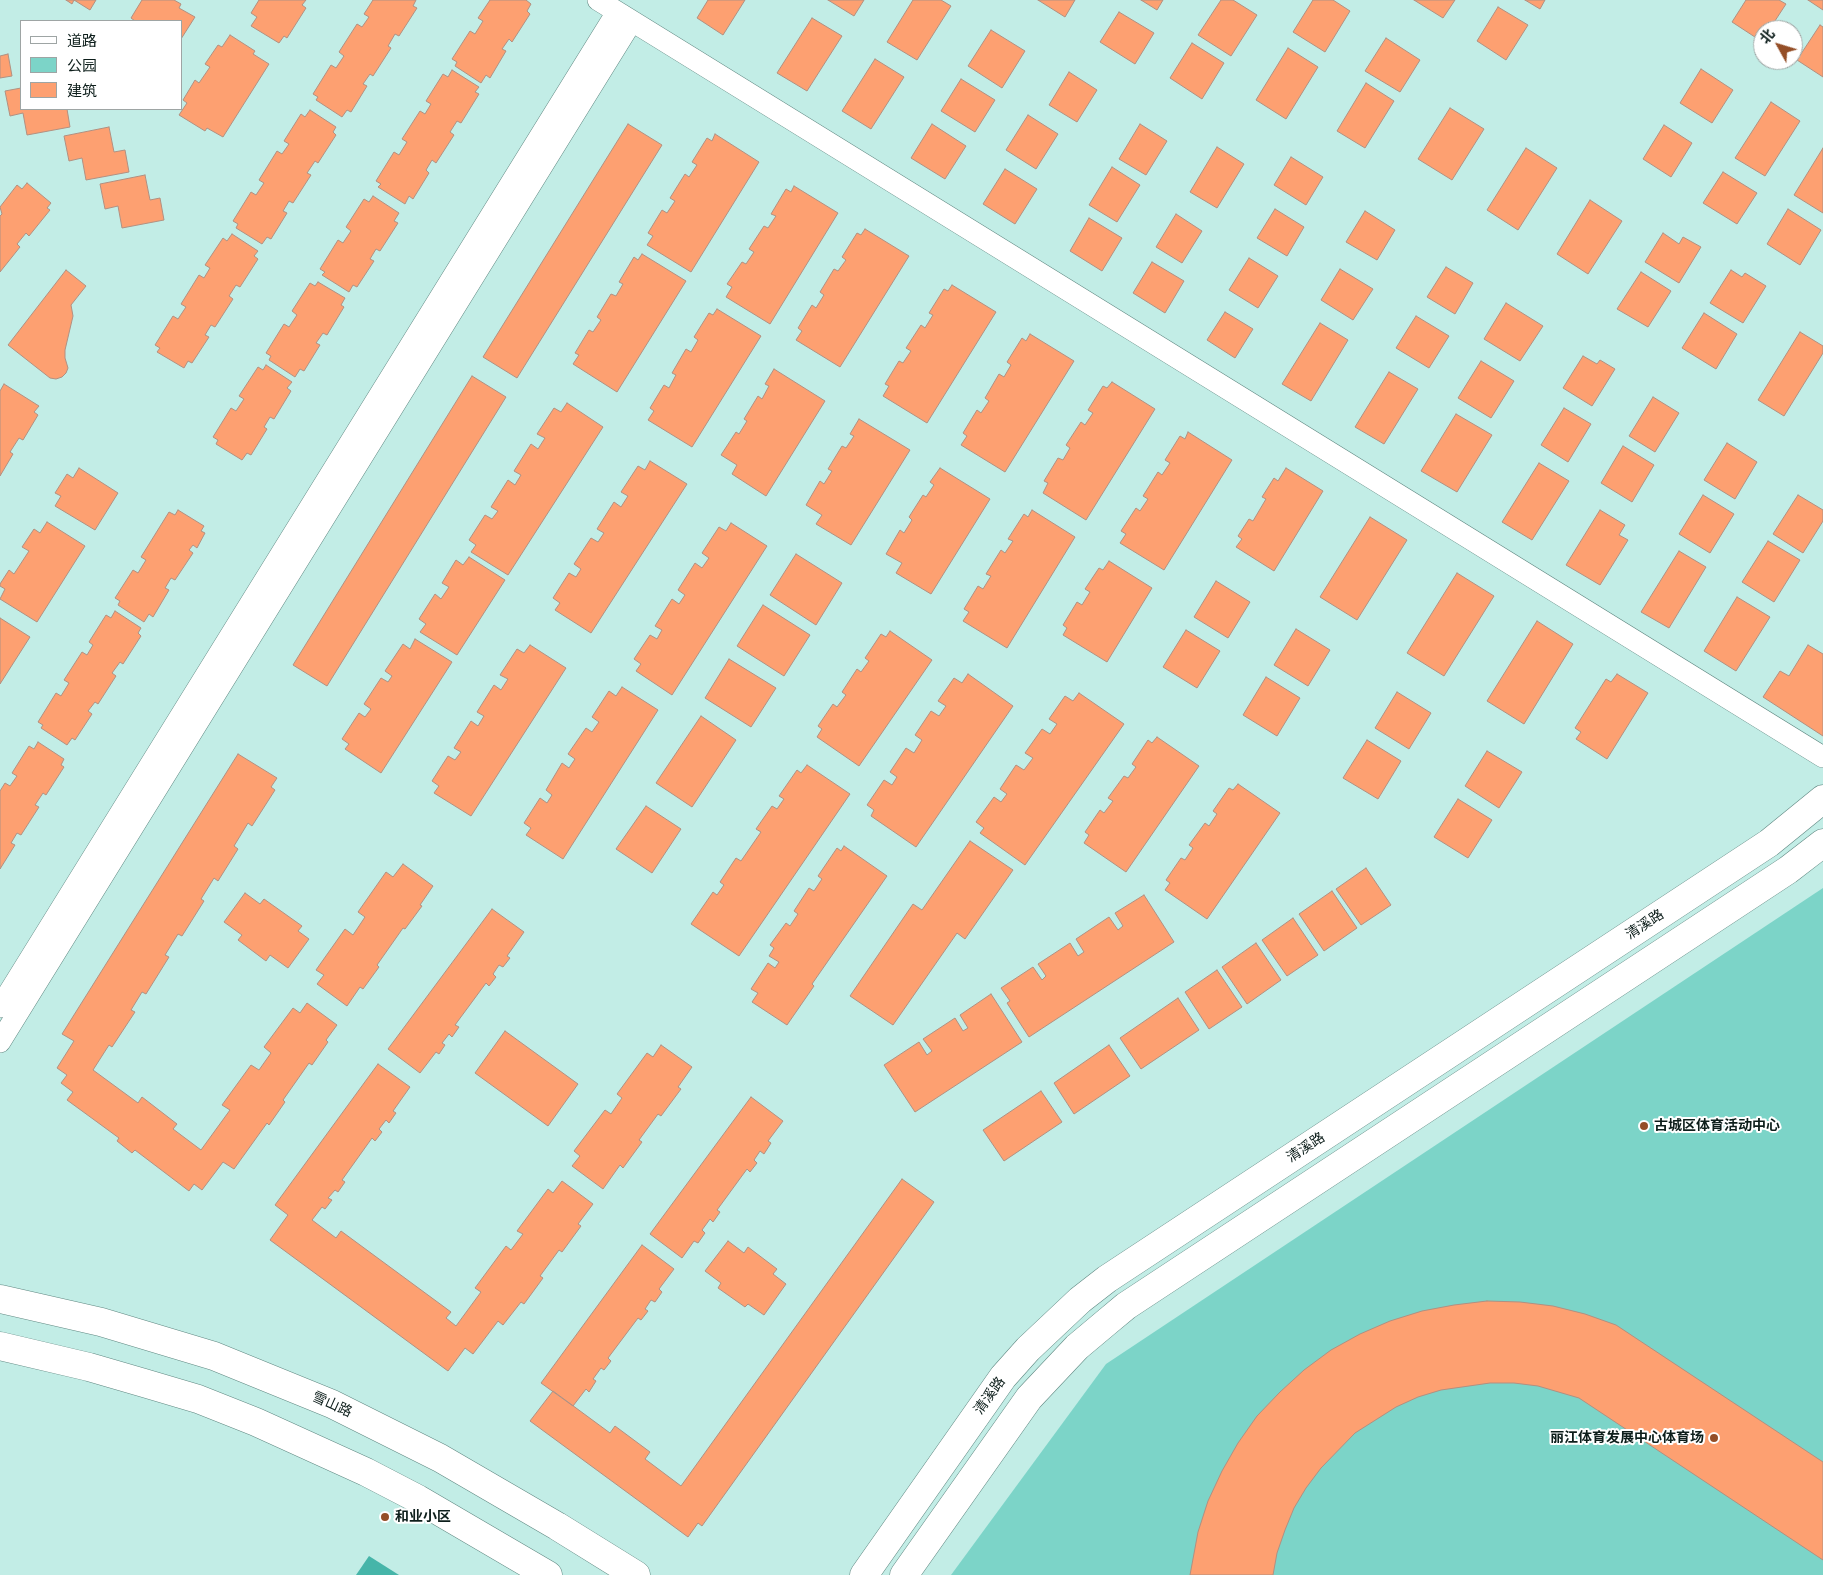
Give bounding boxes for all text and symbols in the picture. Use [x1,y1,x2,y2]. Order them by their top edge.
legend [20,20,182,110]
north arrow [1753,20,1803,70]
text: 北 [1756,25,1779,47]
text: 道路 [67,30,97,51]
text: 公园 [67,55,97,76]
text: 建筑 [67,80,97,101]
street label: 清溪路 [1623,907,1667,943]
place label: 古城区体育活动中心 [1654,1118,1780,1134]
marker: 古城区体育活动中心 [1638,1120,1650,1132]
street label: 清溪路 [1284,1130,1328,1166]
street label: 清溪路 [971,1374,1009,1418]
street label: 雪山路 [309,1389,355,1421]
place label: 丽江体育发展中心体育场 [1550,1430,1704,1446]
marker: 丽江体育发展中心体育场 [1708,1432,1720,1444]
place label: 和业小区 [395,1509,451,1525]
marker: 和业小区 [379,1511,391,1523]

